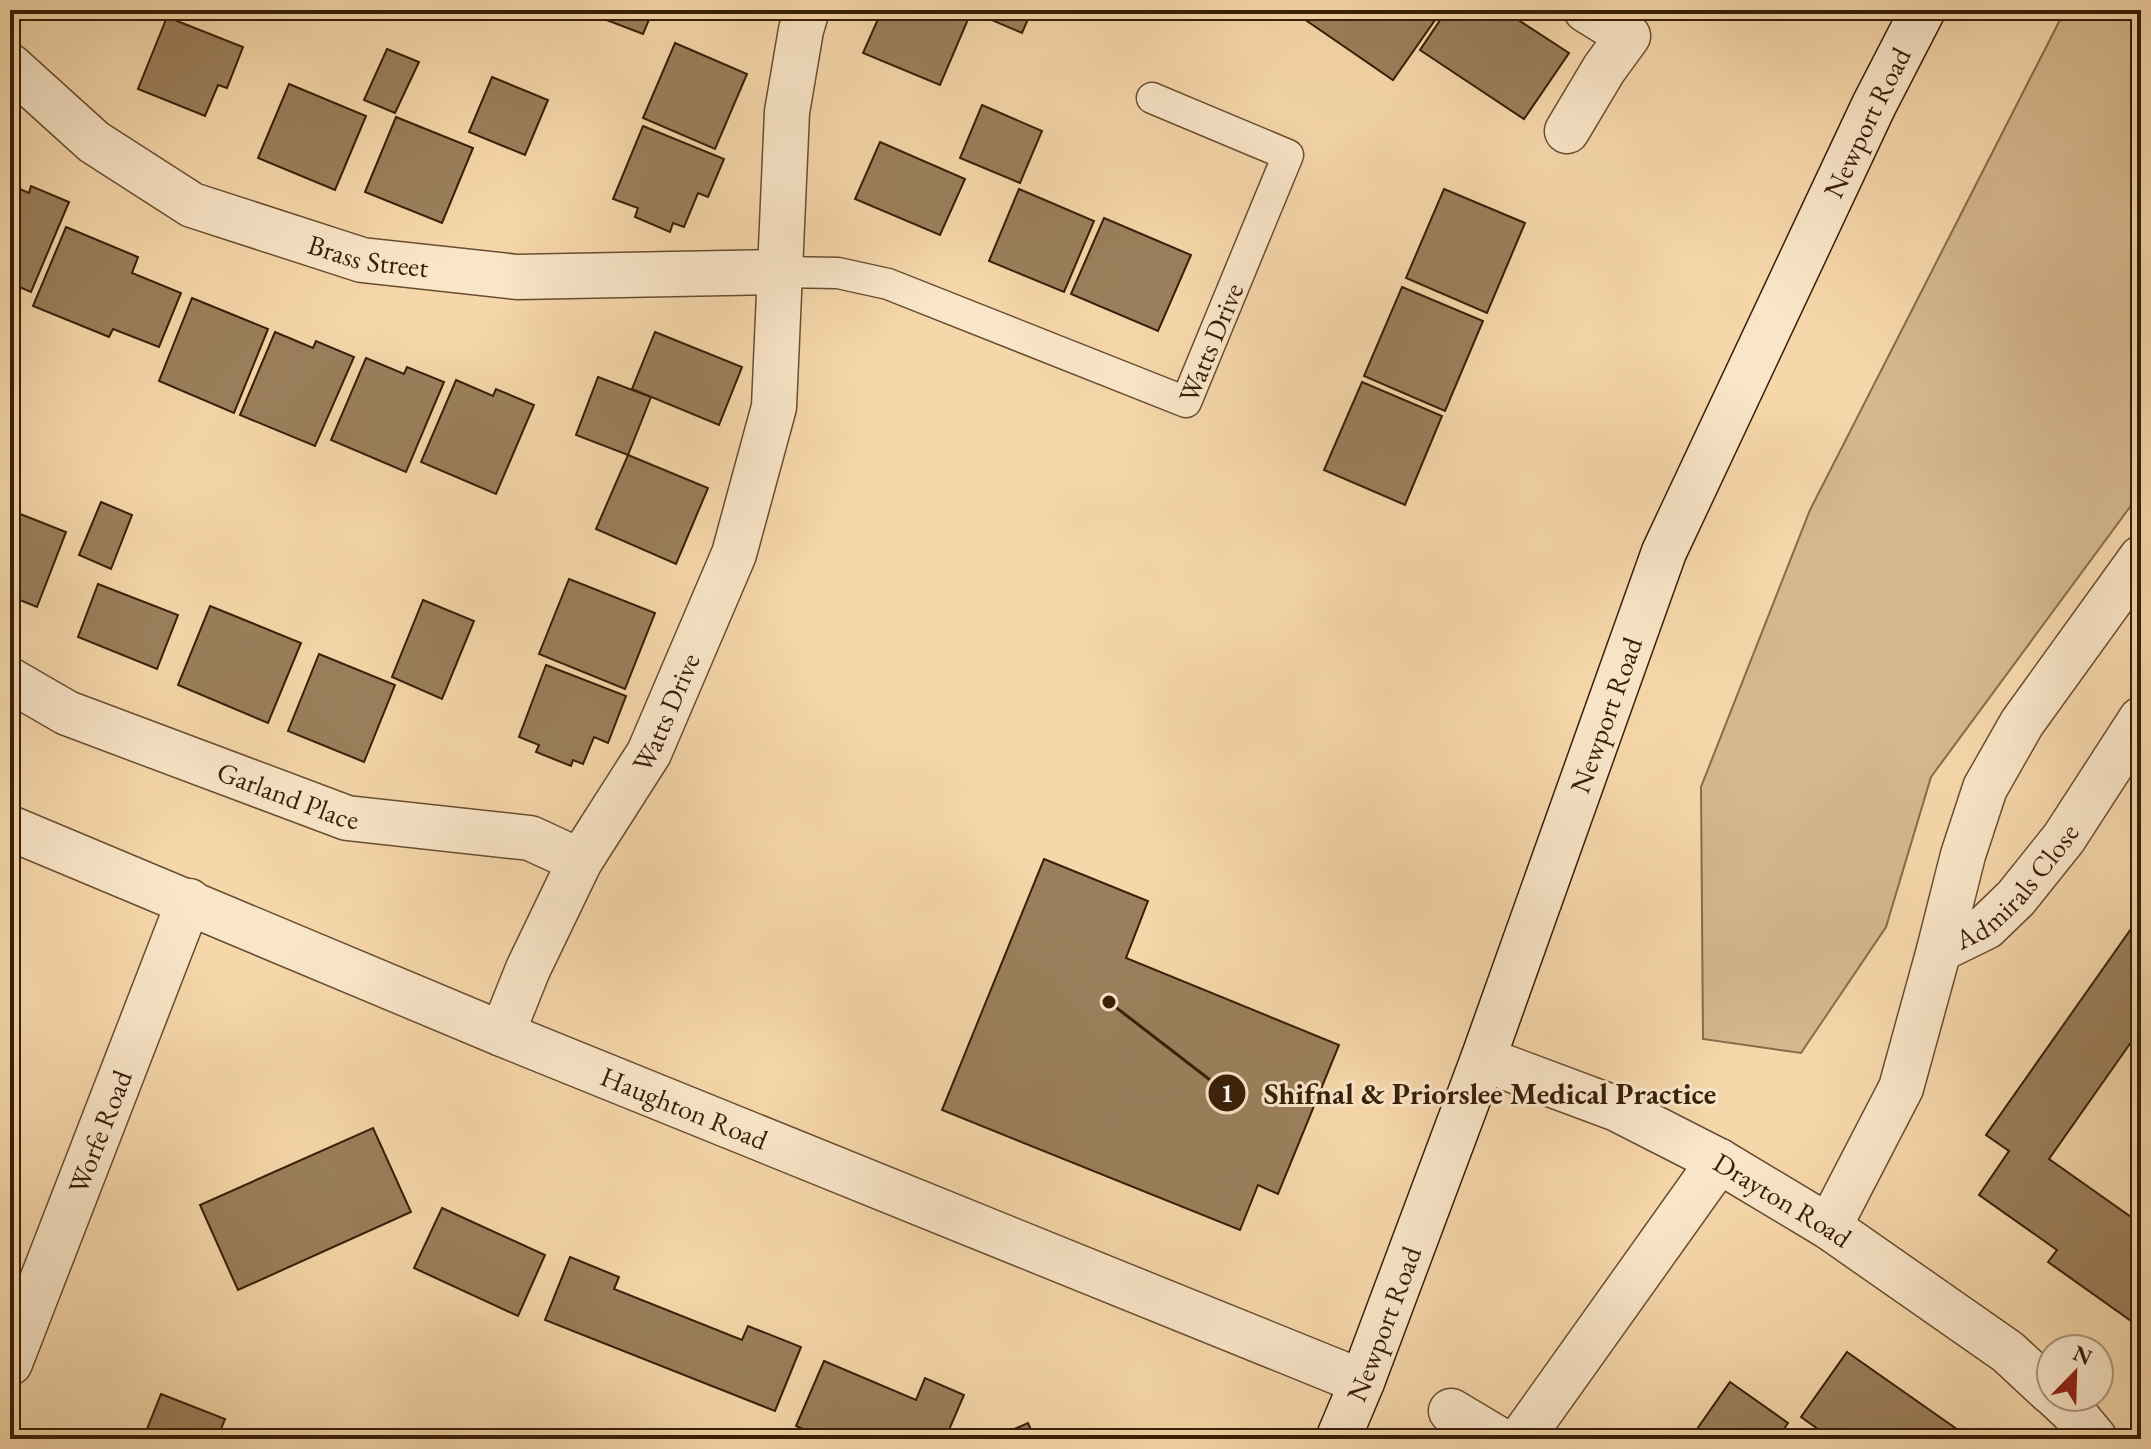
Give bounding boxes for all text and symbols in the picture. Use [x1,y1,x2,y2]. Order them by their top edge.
street label: Newport Road [1815,40,1919,204]
street label: Brass Street [304,226,430,285]
street label: Watts Drive [1170,277,1251,408]
street label: Newport Road [1561,631,1650,798]
street label: Watts Drive [624,647,708,779]
street label: Garland Place [212,753,360,837]
street label: Admirals Close [1948,817,2087,958]
street label: Haughton Road [595,1058,774,1158]
street label: Worfe Road [59,1064,140,1199]
callout: Shifnal & Priorslee Medical Practice [1207,1066,1732,1120]
text: Shifnal & Priorslee Medical Practice [1264,1074,1716,1113]
text: 1 [1221,1078,1233,1109]
street label: Drayton Road [1707,1144,1860,1256]
street label: Newport Road [1338,1240,1430,1407]
north arrow [2035,1333,2115,1413]
text: N [2069,1338,2097,1372]

